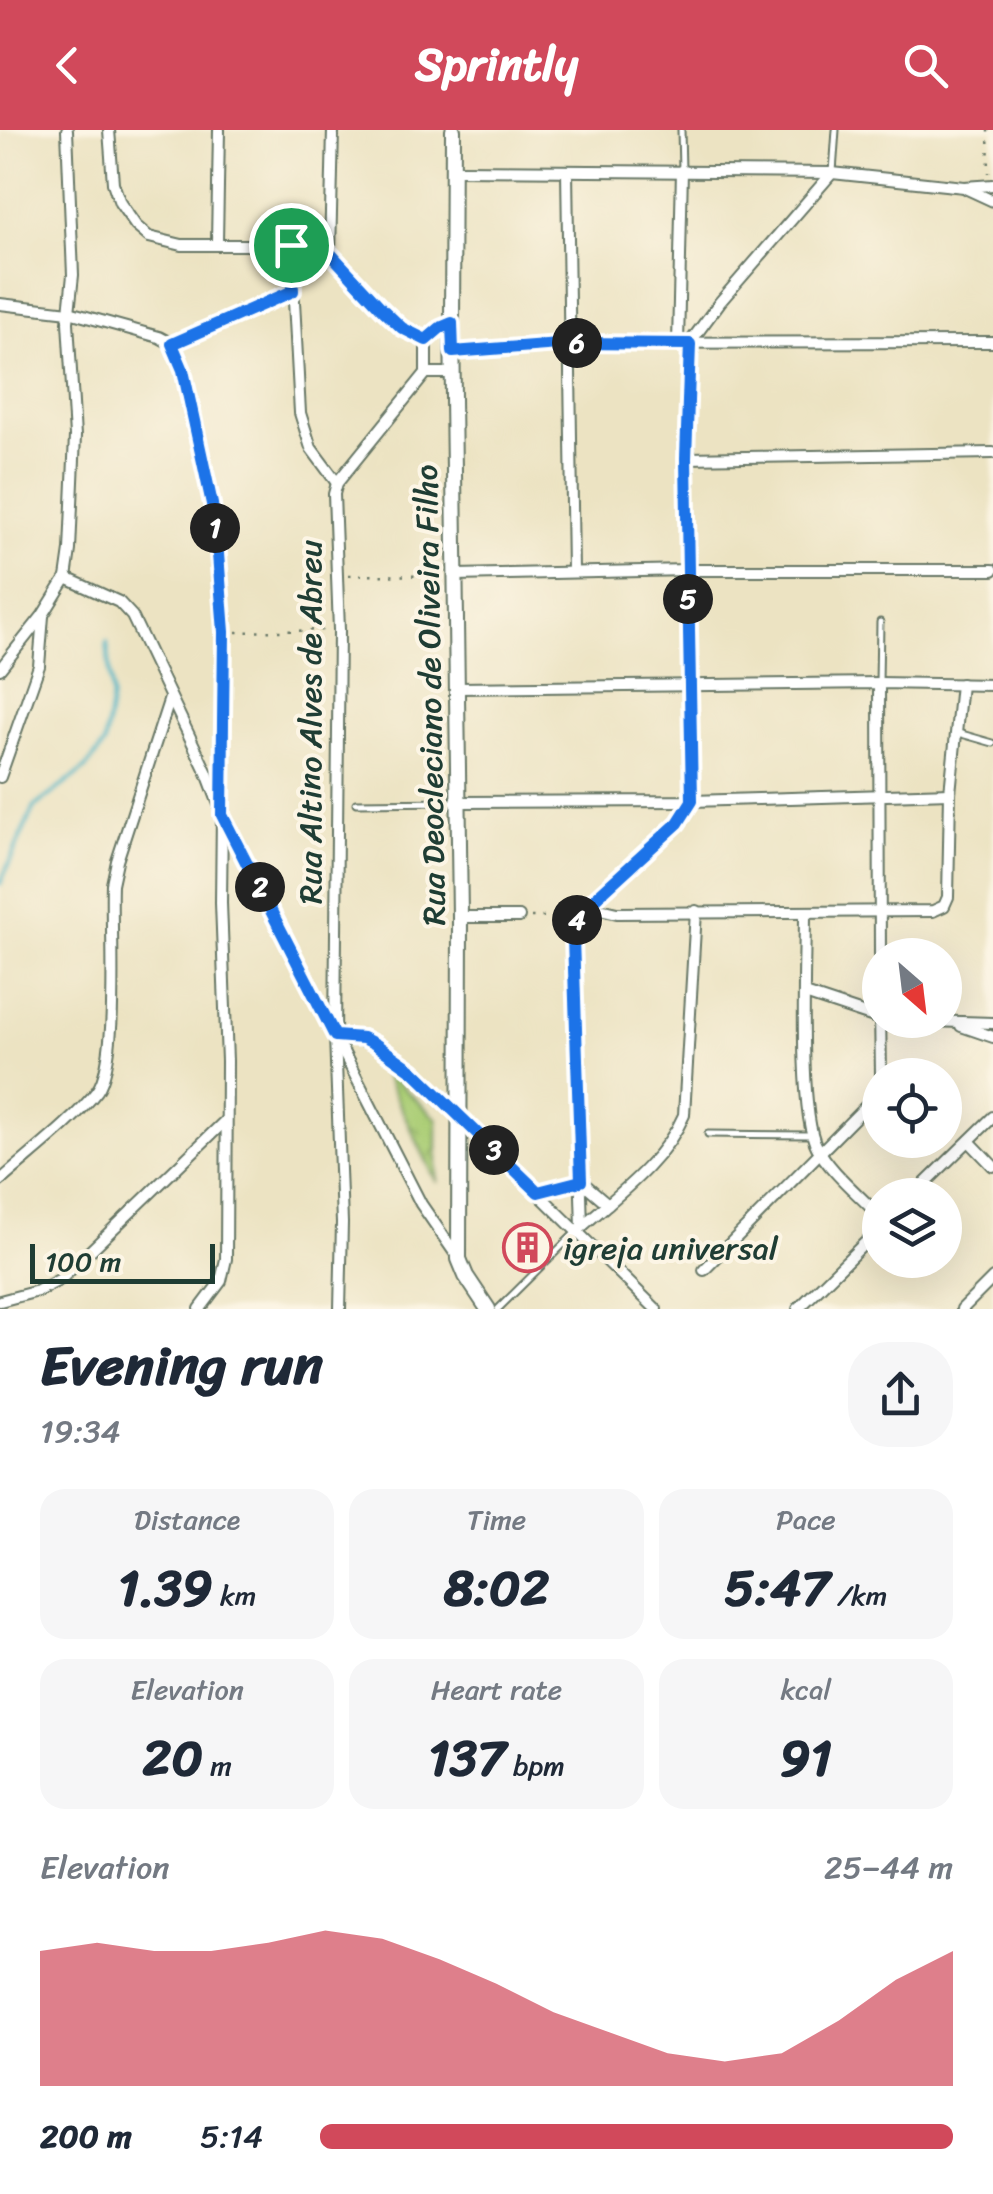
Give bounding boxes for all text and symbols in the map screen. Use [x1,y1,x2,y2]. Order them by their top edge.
text: Sprintly [415,25,578,105]
icon: back [40,38,95,93]
icon: search [898,38,953,93]
pin [249,203,334,288]
icon: arrive [264,218,319,273]
pin: 6 [552,318,602,368]
text: 6 [569,318,585,367]
street label: Rua Deocleciano de Oliveira Filho [398,464,463,926]
pin: 1 [190,503,240,553]
text: 1 [209,503,221,552]
street label: Rua Altino Alves de Abreu [282,540,339,904]
pin: 5 [663,574,713,624]
text: 5 [679,574,697,623]
pin: 2 [235,862,285,912]
text: 2 [252,862,268,911]
pin: 4 [552,895,602,945]
text: 4 [568,895,586,944]
north arrow [862,938,962,1038]
map controls [862,938,962,1278]
button: locate [862,1058,962,1158]
pin: 3 [469,1125,519,1175]
text: 3 [486,1125,502,1174]
button: layers [862,1178,962,1278]
place label: igreja universal [563,1220,779,1277]
building icon: igreja universal [502,1222,554,1274]
text: 100 m [45,1237,121,1286]
scale bar [30,1239,215,1284]
text: Evening run [40,1317,323,1414]
button: share [848,1342,953,1447]
text: 19:34 [40,1403,121,1460]
text: Distance [134,1495,240,1544]
text: Time [467,1495,526,1544]
text: Pace [776,1495,836,1544]
text: 1.39 [118,1544,213,1633]
text: 8:02 [444,1544,549,1633]
text: 5:47 [724,1544,830,1633]
text: km [213,1571,256,1620]
text: /km [830,1571,887,1620]
text: Elevation [131,1665,244,1714]
text: Heart rate [431,1665,562,1714]
text: kcal [780,1665,831,1714]
text: 20 [143,1714,203,1803]
text: 137 [428,1714,506,1803]
text: 91 [780,1714,832,1803]
text: m [203,1741,232,1790]
text: bpm [506,1741,565,1790]
text: Elevation [40,1839,170,1896]
text: 25–44 m [824,1839,953,1896]
text: 200 m [40,2108,132,2165]
text: 5:14 [200,2108,263,2165]

